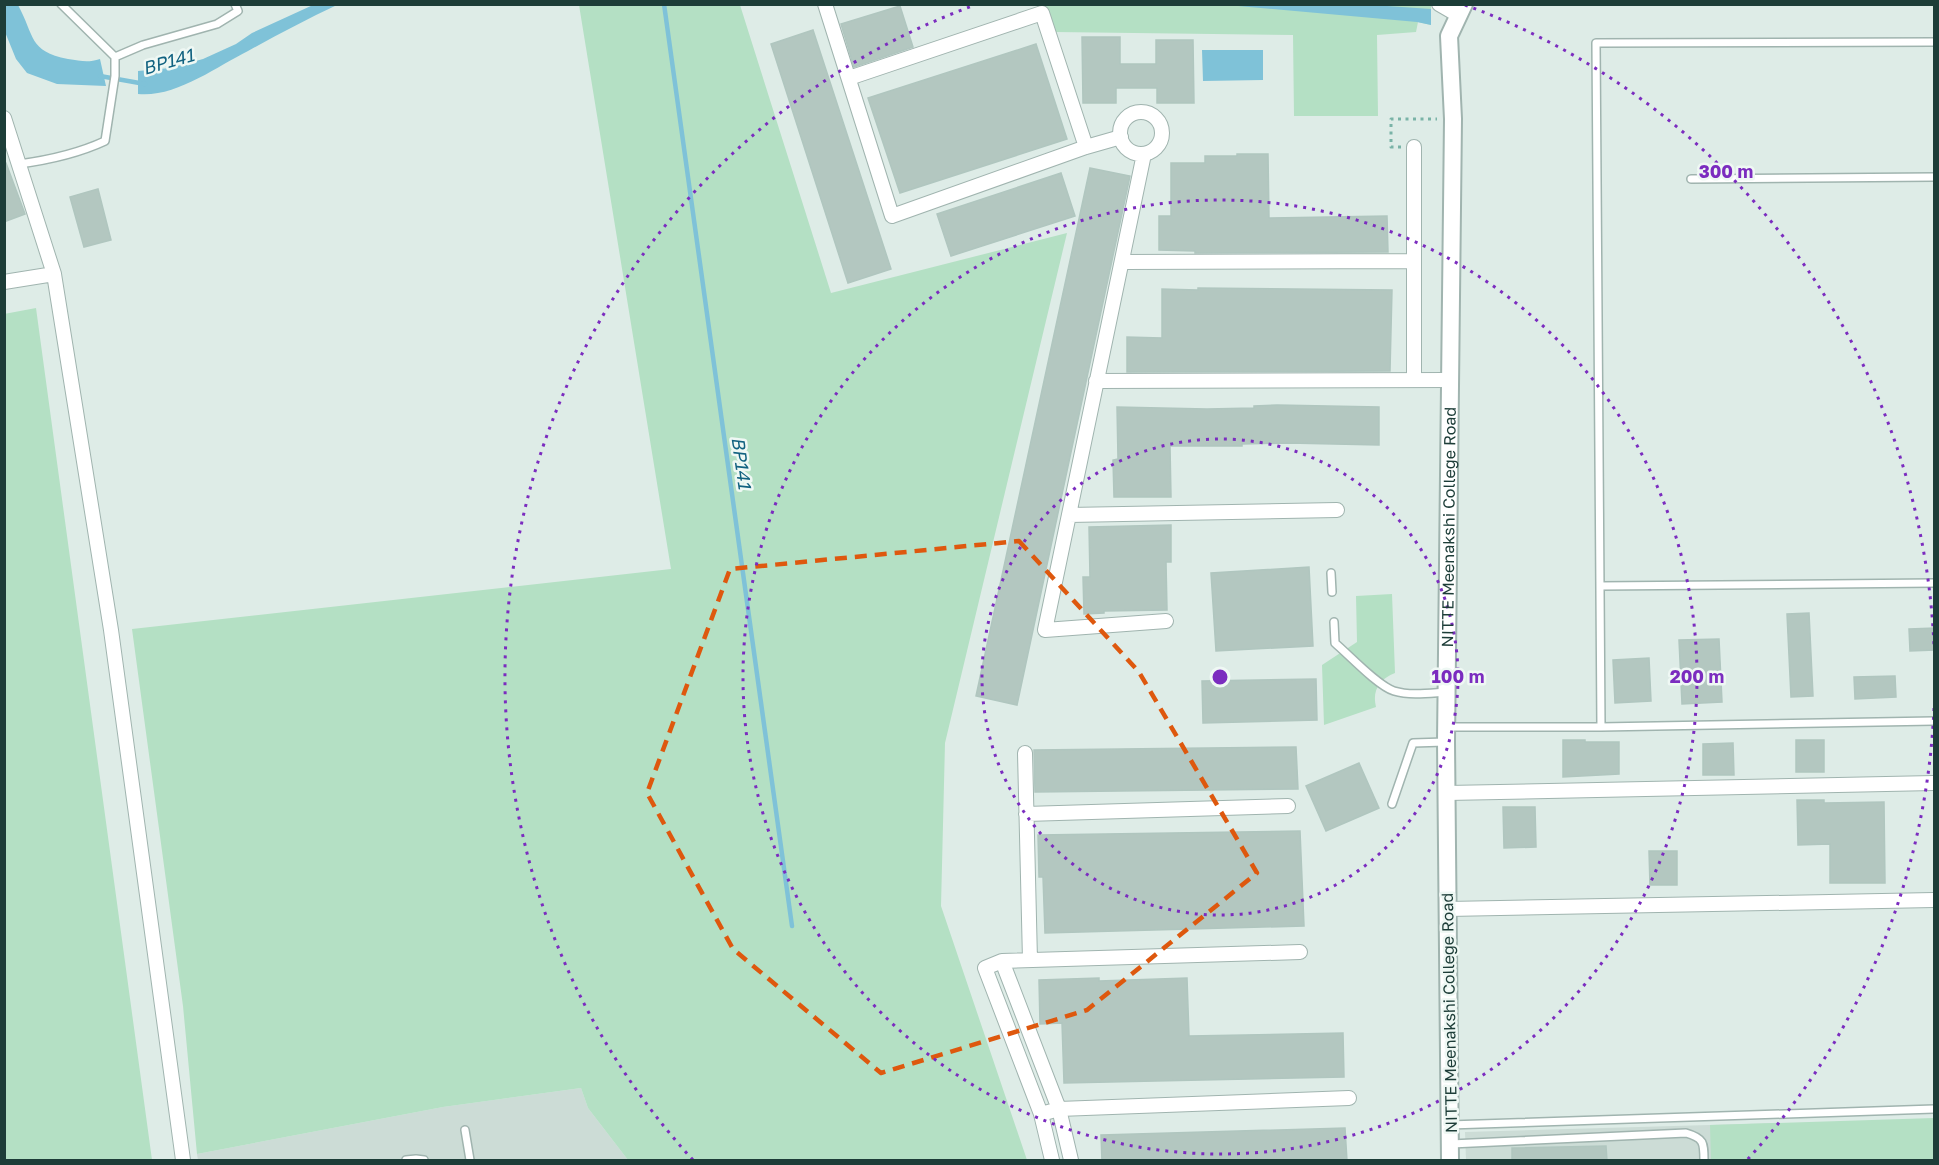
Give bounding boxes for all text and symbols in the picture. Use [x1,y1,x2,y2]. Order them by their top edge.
water label: BP141 [140,43,196,79]
text: 300 m [1699,160,1753,182]
street label: NITTE Meenakshi College Road [1437,407,1460,647]
water label: BP141 [727,436,757,491]
text: 100 m [1432,665,1484,687]
text: 200 m [1670,665,1724,687]
centre of rings [1210,667,1230,687]
street label: NITTE Meenakshi College Road [1437,893,1461,1133]

